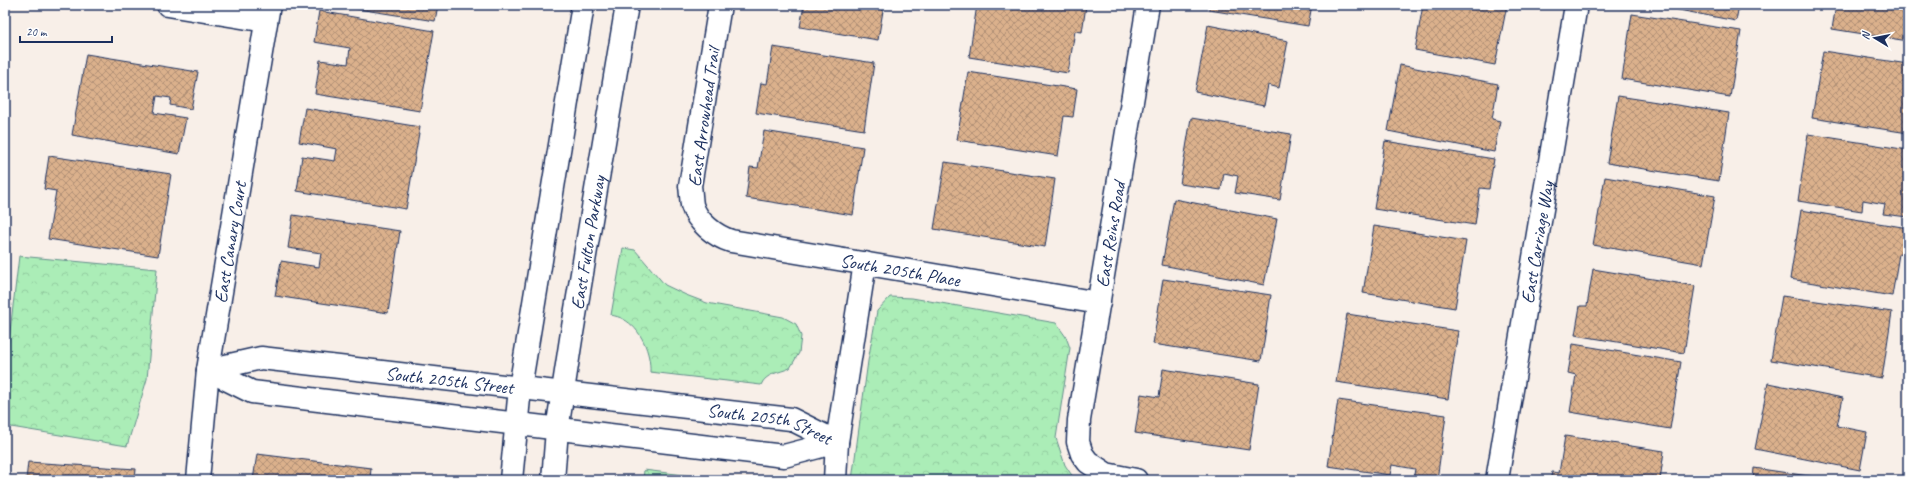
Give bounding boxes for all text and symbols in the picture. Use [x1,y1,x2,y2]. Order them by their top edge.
scale bar [20,18,112,44]
north arrow [1855,18,1895,58]
text: 20 m [26,24,48,40]
text: N [1858,30,1873,41]
street label: East Arrowhead Trail [682,43,726,188]
street label: East Fulton Parkway [565,173,611,311]
street label: East Reins Road [1090,177,1132,289]
street label: East Canary Court [208,178,253,305]
street label: East Carriage Way [1516,178,1560,305]
street label: South 205th Place [838,249,963,293]
street label: South 205th Street [384,361,516,400]
street label: South 205th Street [706,398,837,451]

